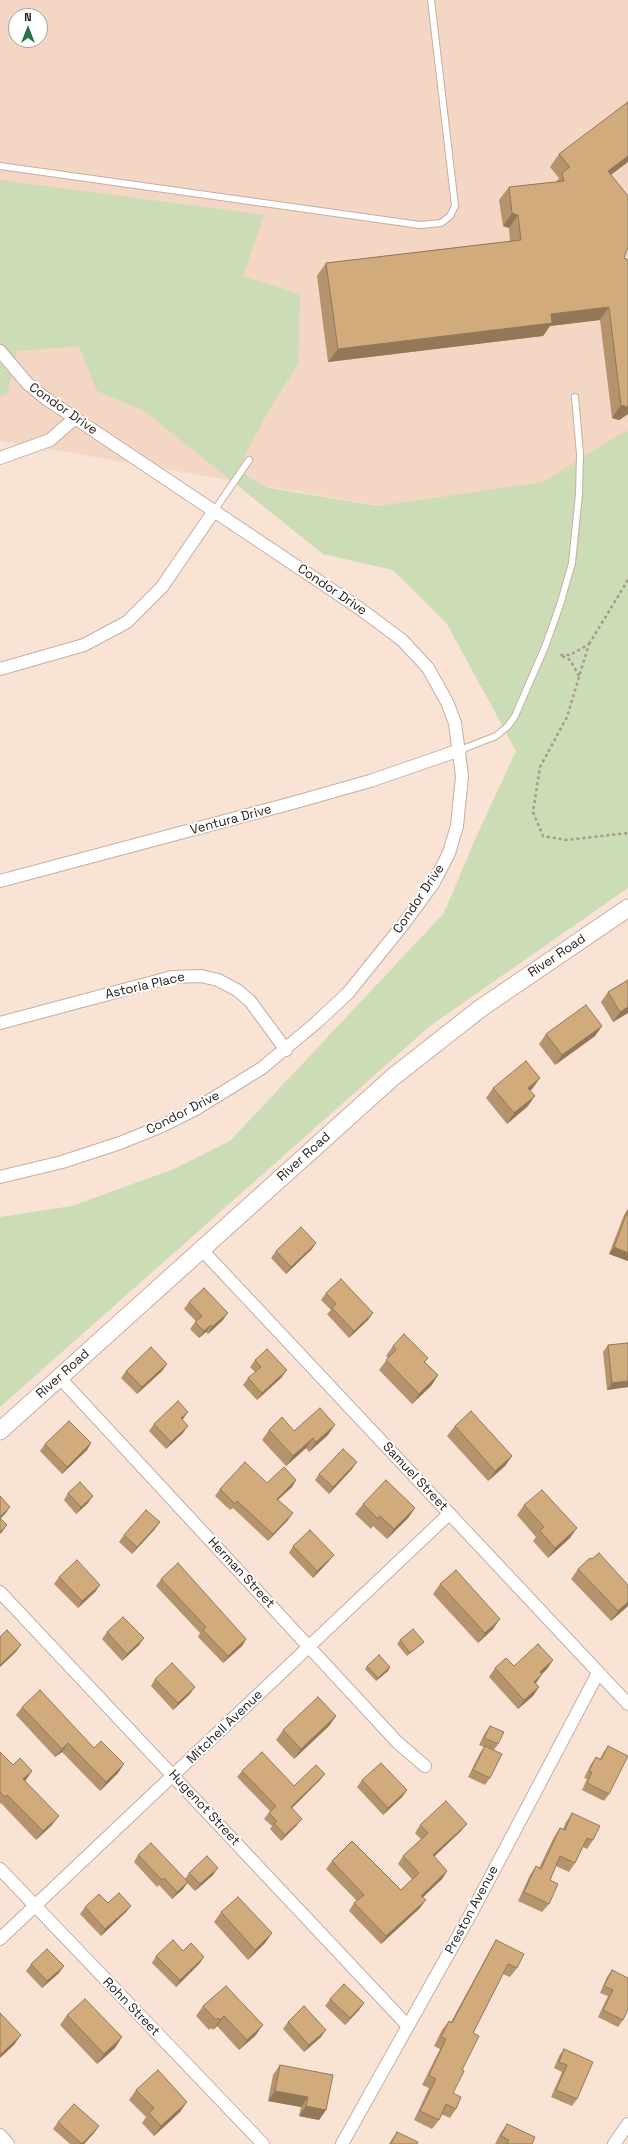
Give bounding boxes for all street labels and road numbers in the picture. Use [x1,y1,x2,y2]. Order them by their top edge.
street label: Condor Drive [26,380,100,438]
street label: Condor Drive [294,561,370,619]
street label: Ventura Drive [189,802,273,838]
street label: Condor Drive [390,861,448,937]
street label: River Road [525,931,589,981]
street label: Astoria Place [104,969,186,1003]
street label: Condor Drive [144,1088,222,1138]
street label: River Road [274,1129,334,1185]
street label: River Road [33,1346,93,1402]
street label: Samuel Street [379,1439,451,1515]
street label: Herman Street [204,1534,278,1612]
street label: Mitchell Avenue [184,1687,266,1767]
street label: Hugenot Street [165,1767,243,1849]
street label: Preston Avenue [442,1863,502,1957]
street label: Rohn Street [99,1975,163,2039]

